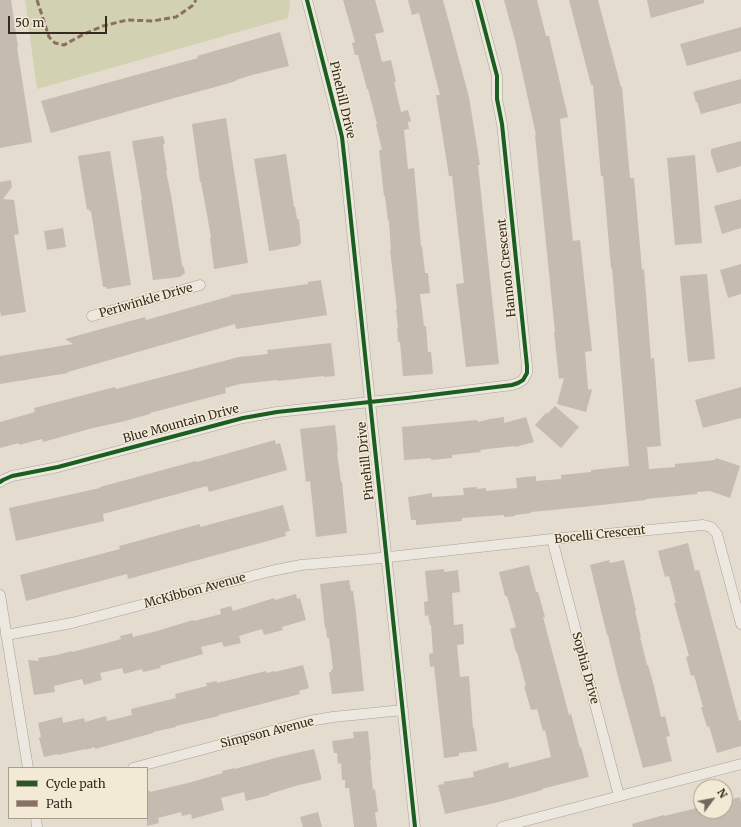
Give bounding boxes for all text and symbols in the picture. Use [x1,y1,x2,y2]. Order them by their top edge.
scale bar [10,8,109,34]
text: 50 m [15,15,44,30]
street label: Pinehill Drive [326,60,358,140]
street label: Hannon Crescent [495,218,519,318]
street label: Periwinkle Drive [98,281,194,321]
street label: Blue Mountain Drive [122,402,240,446]
street label: Pinehill Drive [355,421,377,501]
street label: Bocelli Crescent [554,523,646,547]
street label: McKibbon Avenue [143,571,247,611]
street label: Sophia Drive [569,631,601,705]
street label: Simpson Avenue [219,714,315,752]
legend [8,767,148,819]
text: Cycle path [46,776,106,791]
north arrow [693,779,733,819]
text: N [714,786,731,801]
text: Path [46,796,72,811]

